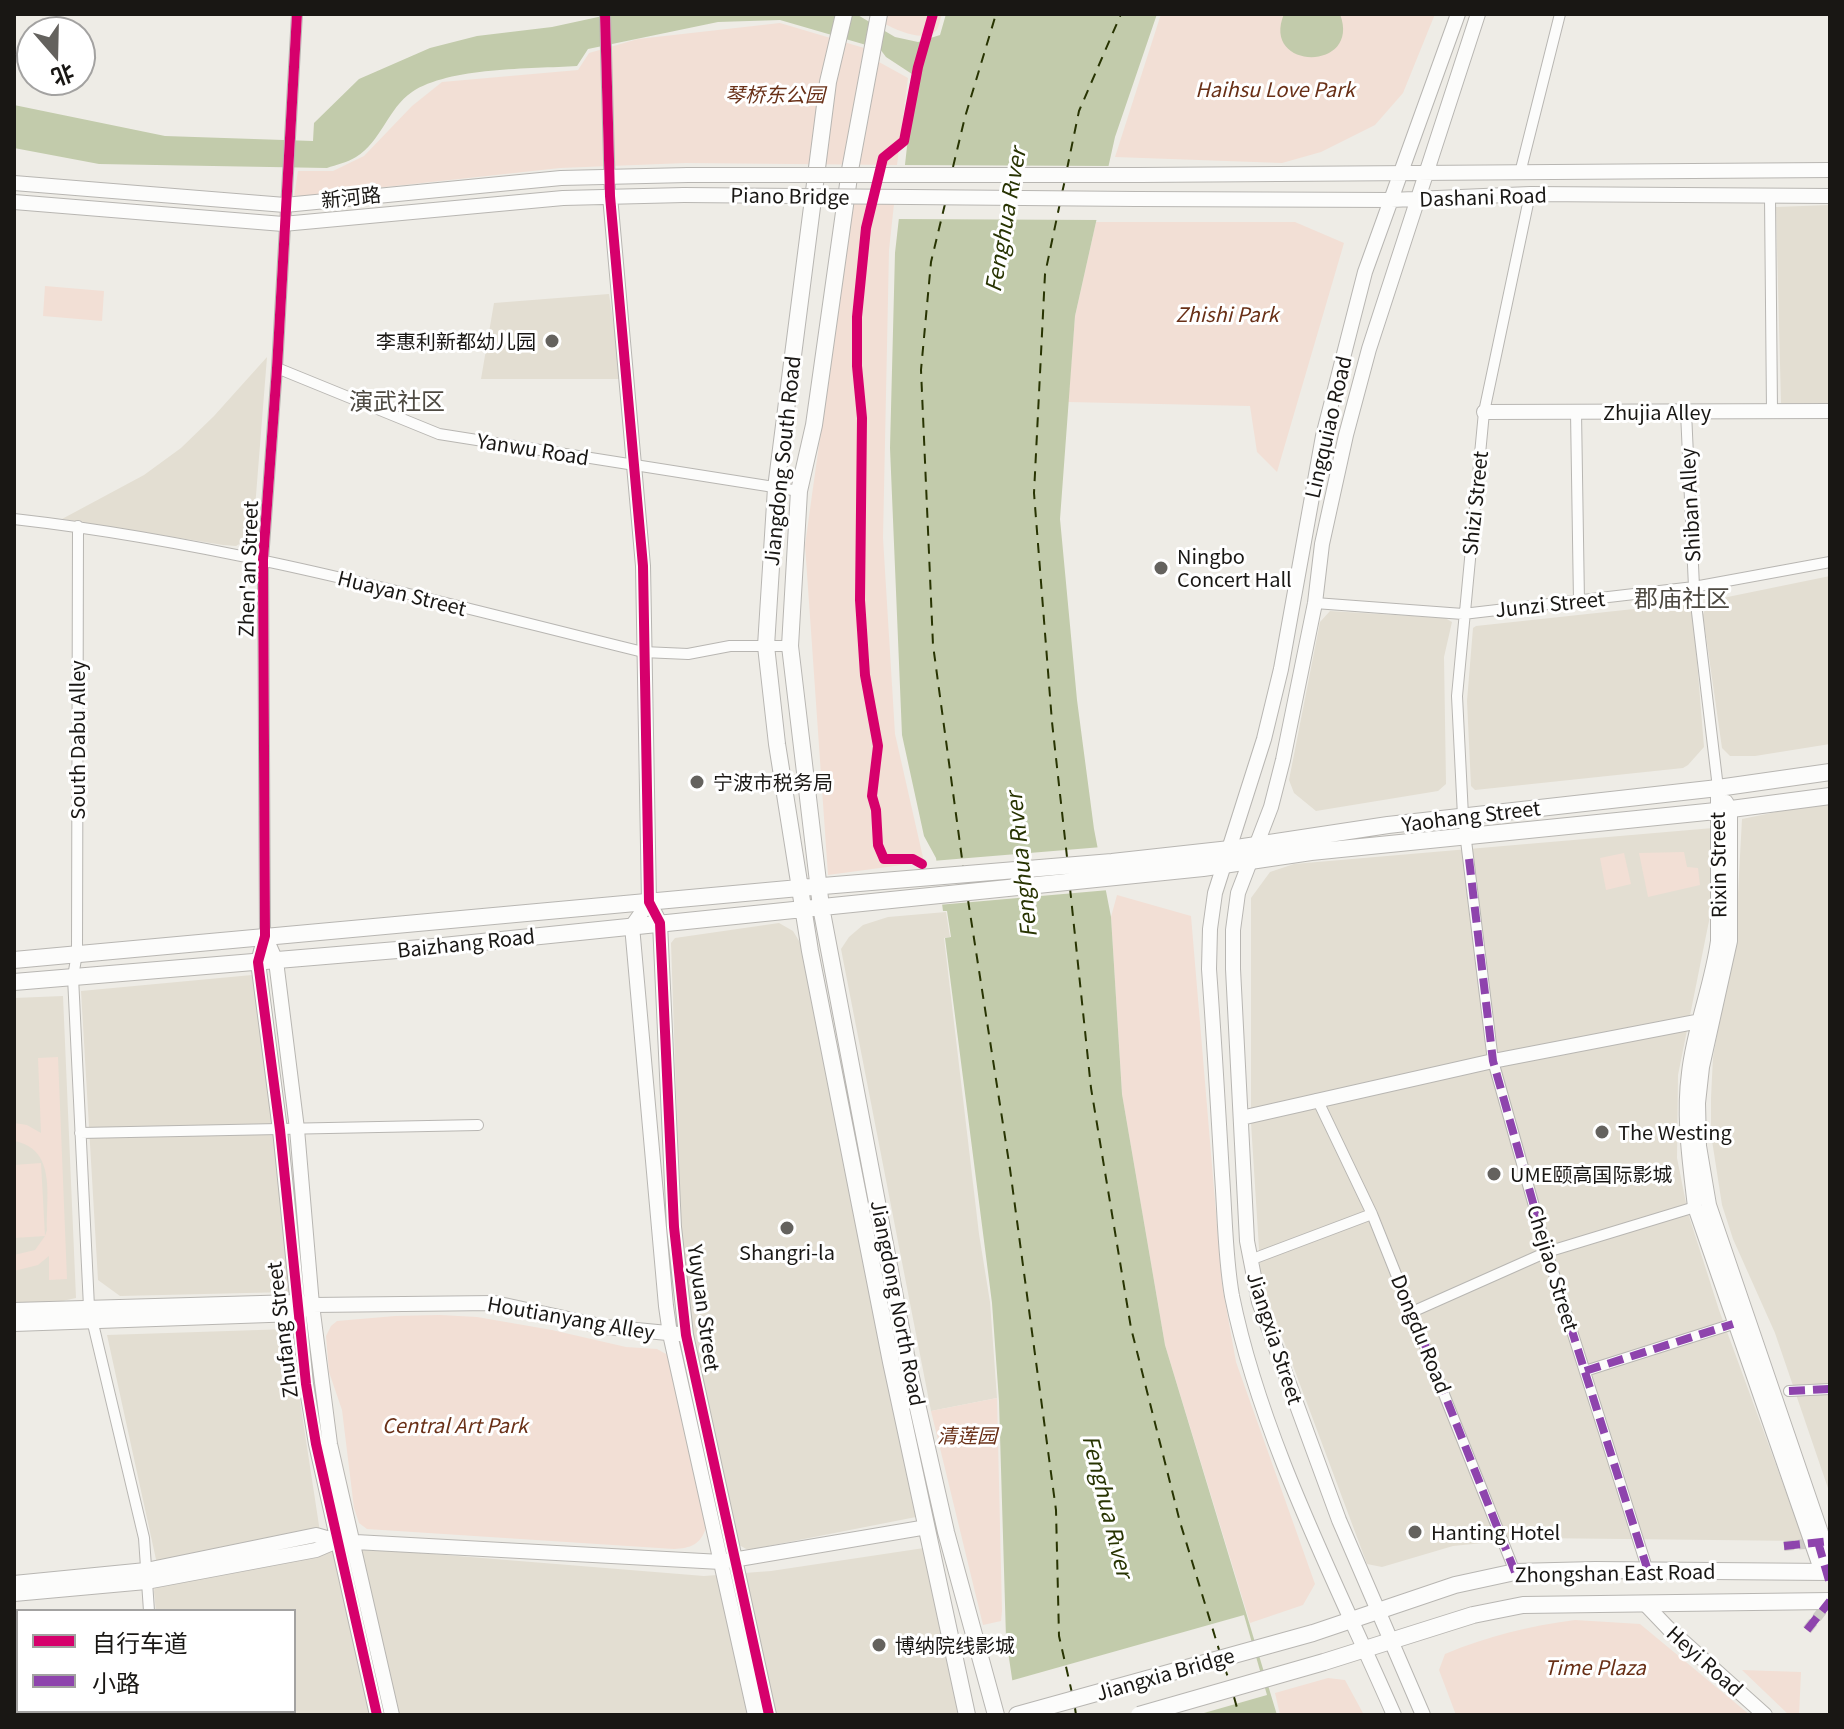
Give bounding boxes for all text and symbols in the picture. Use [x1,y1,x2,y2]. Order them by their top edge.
north arrow [16,16,96,96]
text: 北 [48,58,79,95]
park label: Haihsu Love Park [1195,77,1355,101]
park label: 琴桥东公园 [725,82,825,106]
water label: Fenghua Rıver [979,146,1031,294]
street label: 新河路 [320,182,382,212]
street label: Piano Bridge [730,183,850,209]
street label: Dashani Road [1419,183,1547,211]
park label: Zhishi Park [1176,302,1278,326]
place label: 李惠利新都幼儿园 [376,329,536,353]
marker: 李惠利新都幼儿园 [543,332,561,350]
street label: Lingquiao Road [1300,354,1356,500]
street label: Jiangdong South Road [759,355,805,567]
district label: 演武社区 [349,387,445,415]
street label: Zhujia Alley [1603,400,1711,424]
street label: Yanwu Road [475,428,591,470]
street label: Shiban Alley [1675,447,1705,563]
street label: Shizi Street [1458,450,1492,556]
street label: Zhen'an Street [234,500,262,638]
place label: Ningbo Concert Hall [1177,544,1292,591]
marker: Ningbo Concert Hall [1152,559,1170,577]
street label: Huayan Street [335,565,469,621]
district label: 郡庙社区 [1634,584,1730,612]
street label: Junzi Street [1494,586,1606,622]
street label: South Dabu Alley [65,660,89,820]
place label: 宁波市税务局 [713,770,833,794]
marker: 宁波市税务局 [688,773,706,791]
water label: Fenghua Rıver [1000,791,1042,939]
street label: Yaohang Street [1400,796,1542,836]
street label: Rixin Street [1705,812,1731,918]
street label: Baizhang Road [396,924,536,962]
place label: The Westing [1618,1120,1732,1144]
marker: The Westing [1593,1123,1611,1141]
place label: UME颐高国际影城 [1510,1162,1672,1186]
marker: UME颐高国际影城 [1485,1165,1503,1183]
street label: Jiangdong North Road [866,1198,930,1408]
street label: Chejiao Street [1522,1202,1584,1334]
marker: Shangri-la [778,1219,796,1237]
place label: Shangri-la [739,1240,835,1264]
street label: Yuyuan Street [683,1243,725,1373]
street label: Zhufang Street [262,1260,302,1400]
street label: Jiangxia Street [1242,1269,1308,1407]
street label: Dongdu Road [1386,1271,1456,1397]
street label: Houtianyang Alley [485,1291,657,1345]
park label: Central Art Park [382,1413,528,1437]
park label: 清莲园 [937,1423,997,1447]
water label: Fenghua Rıver [1078,1432,1138,1580]
place label: Hanting Hotel [1431,1520,1560,1544]
marker: Hanting Hotel [1406,1523,1424,1541]
street label: Zhongshan East Road [1514,1559,1716,1587]
legend [16,1609,296,1713]
street label: Heyi Road [1662,1621,1748,1701]
text: 自行车道 [92,1624,188,1659]
place label: 博纳院线影城 [895,1633,1015,1657]
marker: 博纳院线影城 [870,1636,888,1654]
street label: Jiangxia Bridge [1093,1643,1237,1705]
park label: Time Plaza [1544,1655,1646,1679]
text: 小路 [92,1664,140,1699]

